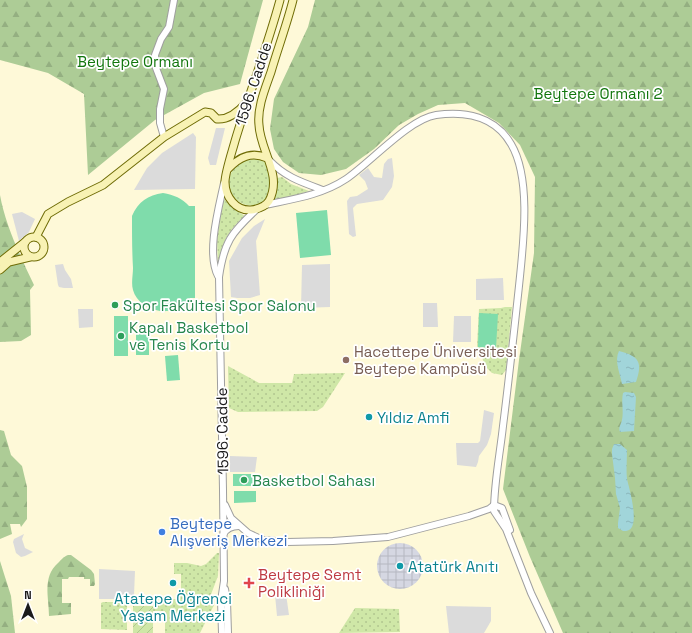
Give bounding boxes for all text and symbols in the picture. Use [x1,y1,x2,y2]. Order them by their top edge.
street label: 1596. Cadde [231,40,276,128]
park label: Beytepe Ormanı [77,52,193,71]
park label: Beytepe Ormanı 2 [534,84,662,103]
place label: Spor Fakültesi Spor Salonu [123,296,316,315]
marker: Spor Fakültesi Spor Salonu [110,300,120,310]
place label: Kapalı Basketbol ve Tenis Kortu [129,318,248,354]
marker: Kapalı Basketbol ve Tenis Kortu [116,331,126,341]
place label: Hacettepe Üniversitesi Beytepe Kampüsü [354,342,517,378]
marker: Hacettepe Üniversitesi Beytepe Kampüsü [341,355,351,365]
street label: 1596. Cadde [212,387,232,475]
place label: Yıldız Amfi [377,408,449,427]
marker: Yıldız Amfi [364,412,374,422]
place label: Basketbol Sahası [252,471,375,490]
marker: Basketbol Sahası [239,475,249,485]
place label: Beytepe Alışveriş Merkezi [170,514,287,550]
marker: Beytepe Alışveriş Merkezi [157,527,167,537]
place label: Atatürk Anıtı [408,557,499,576]
marker: Atatürk Anıtı [395,561,405,571]
place label: Beytepe Semt Polikliniği [258,565,362,601]
marker: Beytepe Semt Polikliniği [243,577,255,589]
marker: Atatepe Öğrenci Yaşam Merkezi [168,578,178,588]
north arrow [8,585,48,625]
text: N [24,588,32,602]
place label: Atatepe Öğrenci Yaşam Merkezi [114,589,232,625]

